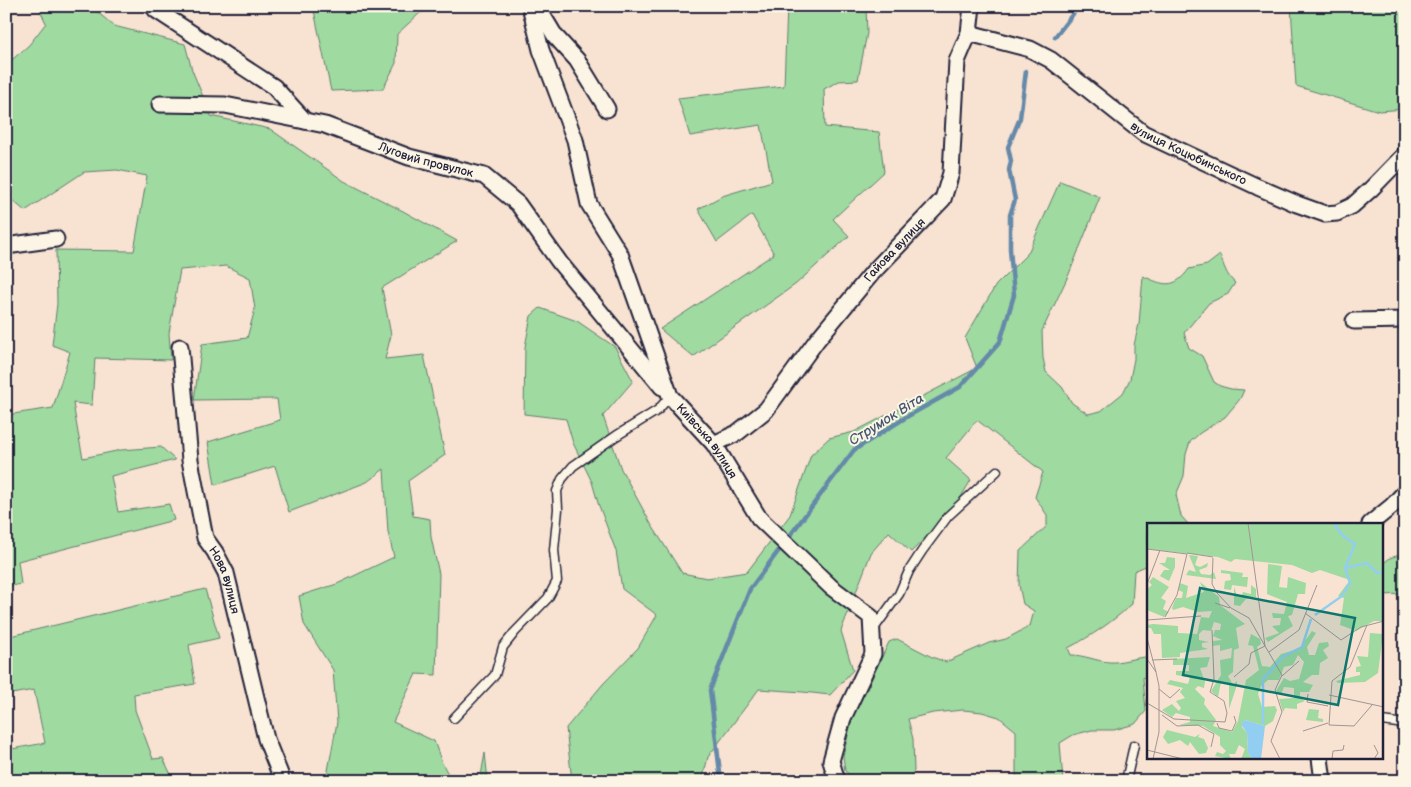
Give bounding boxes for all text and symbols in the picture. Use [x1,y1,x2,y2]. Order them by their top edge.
street label: вулиця Коцюбинського [1127,119,1249,188]
street label: Луговий провулок [375,139,476,181]
street label: Гайова вулиця [861,215,929,285]
water label: Струмок Віта [846,390,927,449]
street label: Київська вулиця [673,401,740,482]
inset map [1147,523,1384,760]
street label: Нова вулиця [205,543,243,616]

